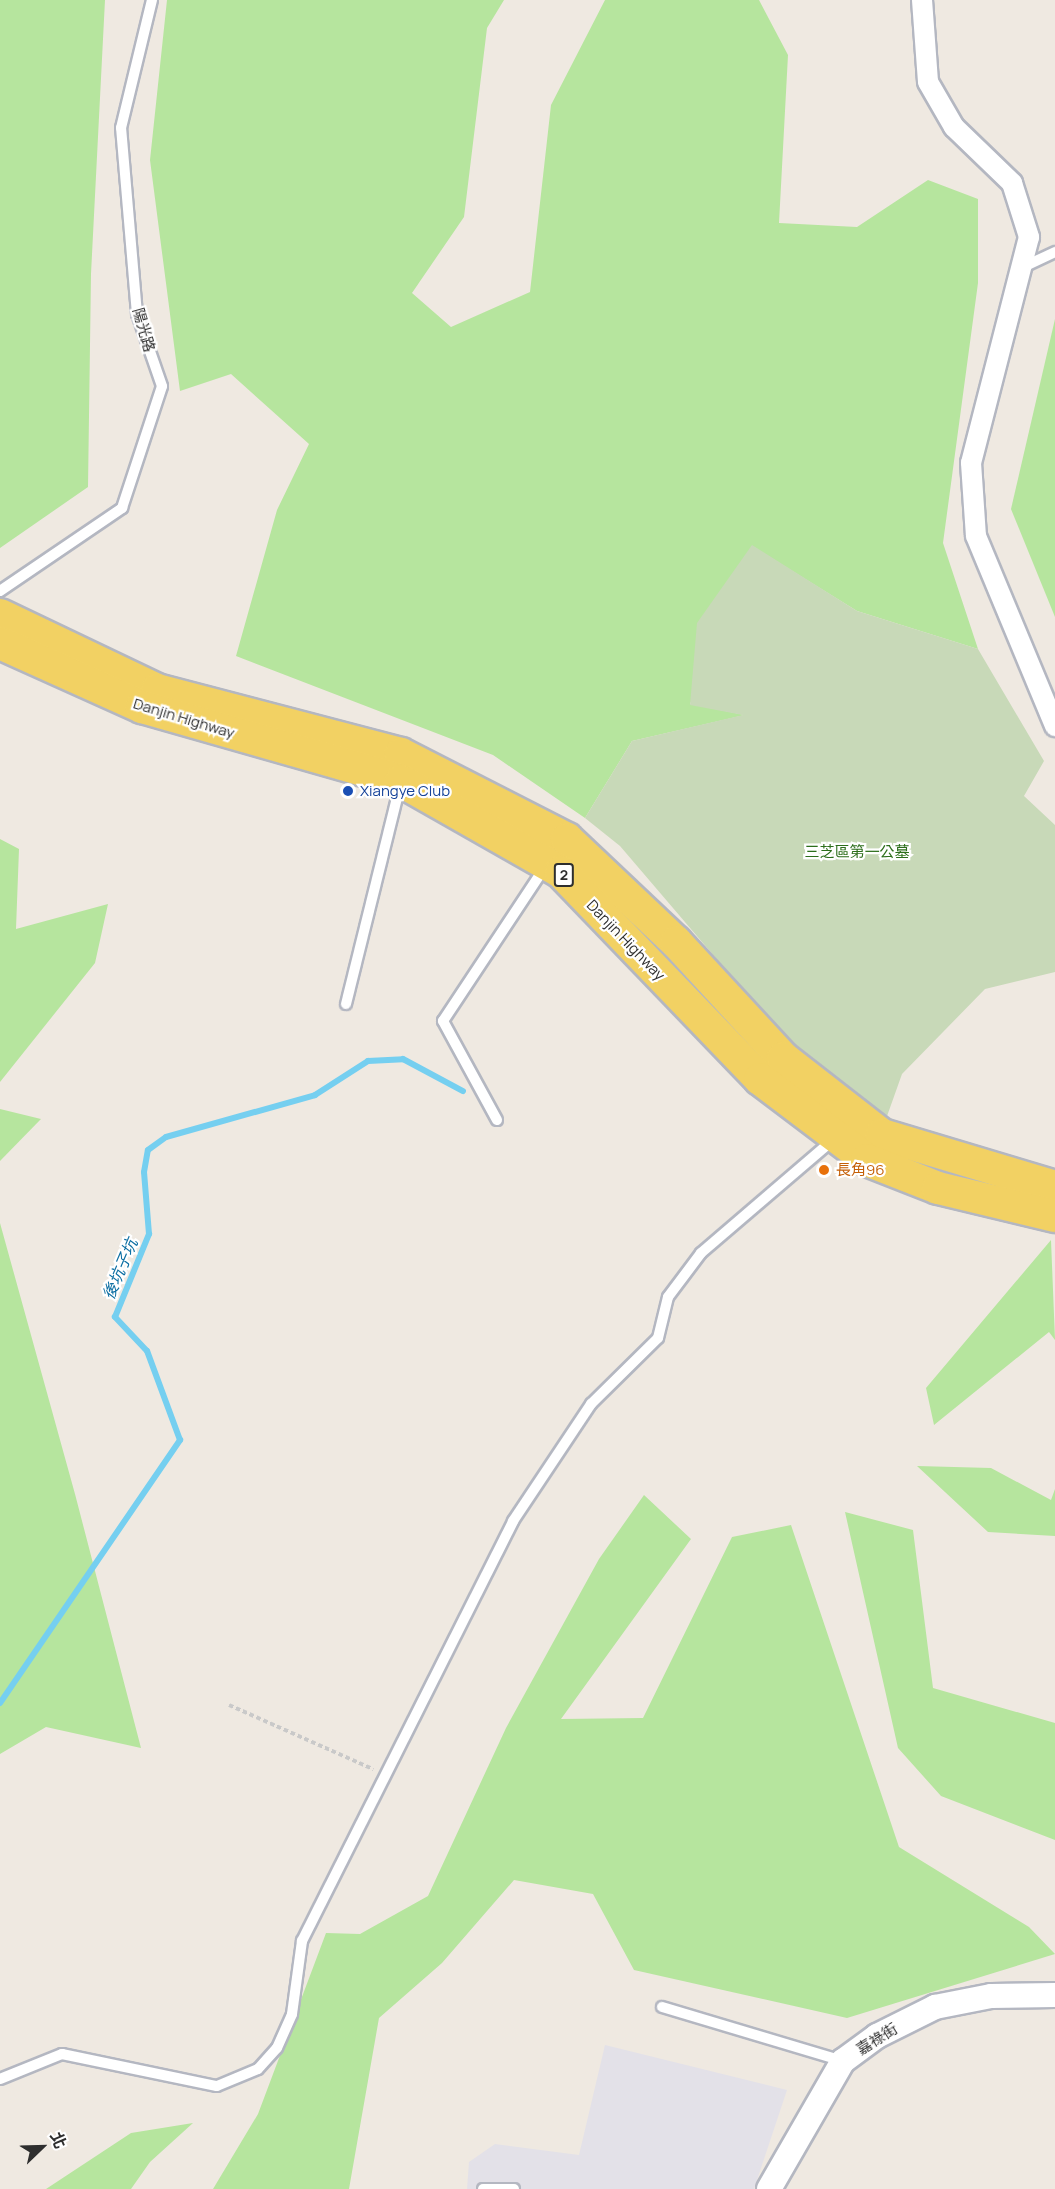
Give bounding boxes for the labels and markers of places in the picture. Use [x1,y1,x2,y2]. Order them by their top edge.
place label: Xiangye Club [360,782,450,800]
marker: Xiangye Club [341,784,355,798]
place label: 長角96 [836,1161,885,1179]
marker: 長角96 [817,1163,831,1177]

